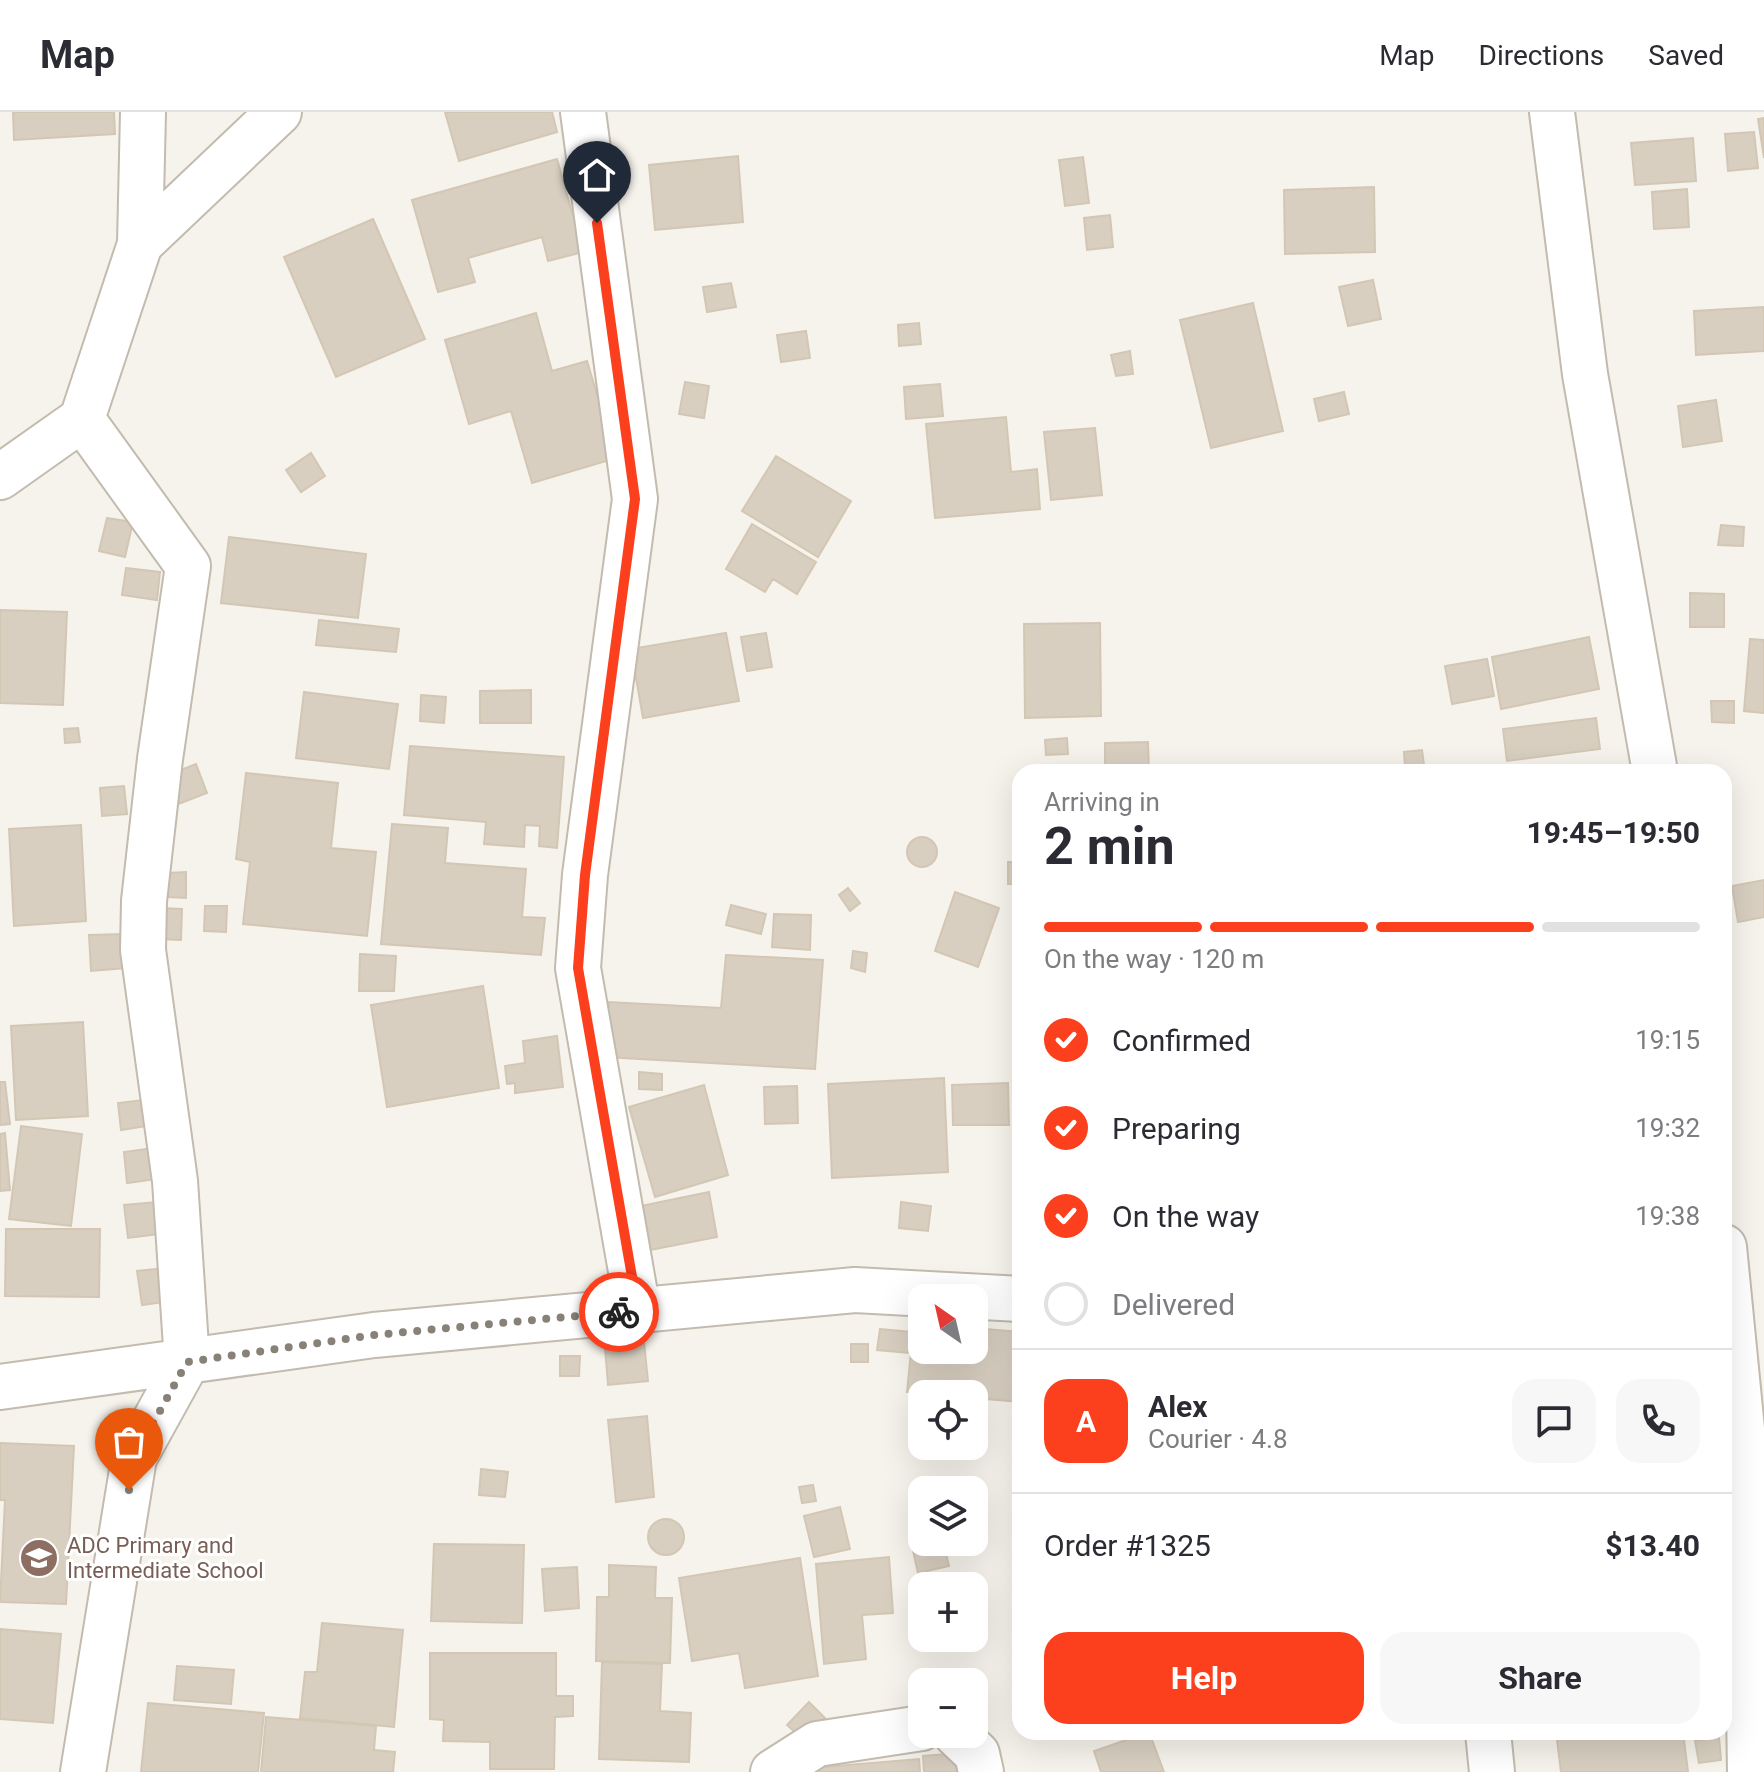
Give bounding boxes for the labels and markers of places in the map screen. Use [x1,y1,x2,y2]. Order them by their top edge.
pin [563,141,631,223]
pin [95,1408,163,1490]
place label: ADC Primary and Intermediate School [67,1533,264,1583]
school or university icon: ADC Primary and Intermediate School [18,1537,60,1579]

